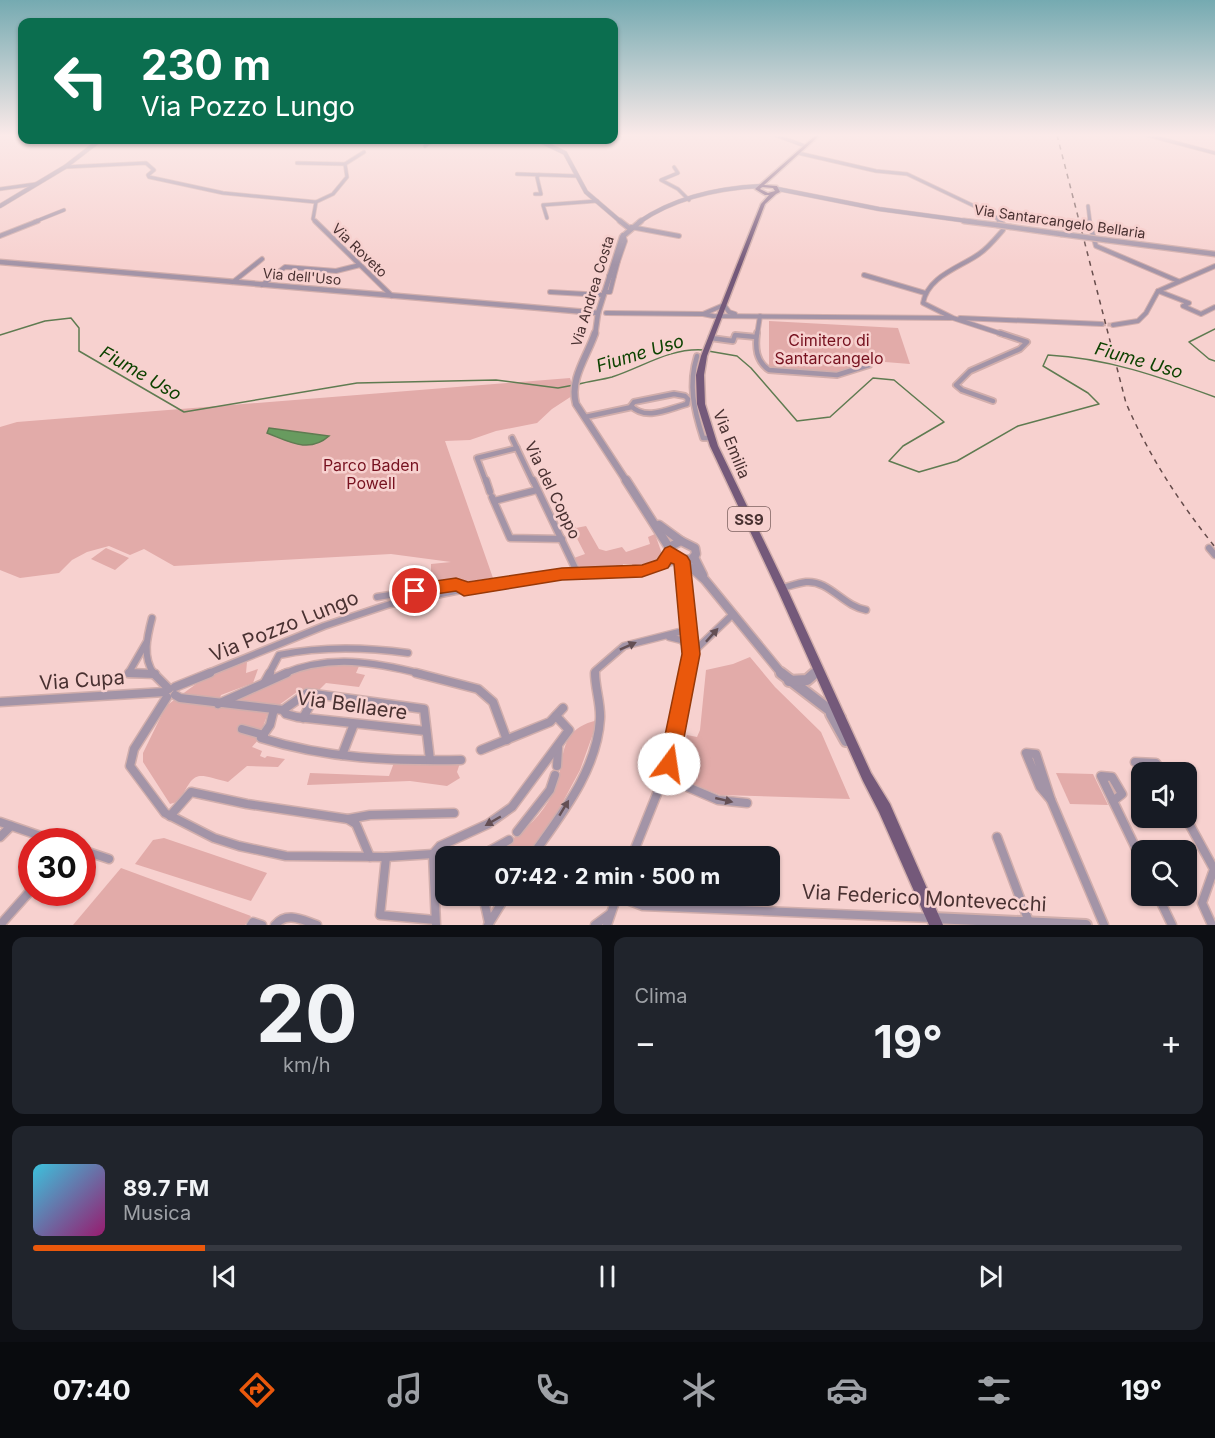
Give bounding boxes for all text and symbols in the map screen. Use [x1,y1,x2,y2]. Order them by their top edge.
text: 230 m [141,39,271,90]
icon: left [42,42,120,120]
text: Via Pozzo Lungo [141,90,355,123]
street label: Via Santarcangelo Bellaria [973,201,1147,241]
street label: Via Roveto [329,219,391,281]
street label: Via Andrea Costa [567,234,617,348]
street label: Via dell'Uso [262,264,342,288]
water label: Fiume Uso [594,330,686,376]
park label: Cimitero di Santarcangelo [774,330,884,368]
water label: Fiume Uso [1093,337,1185,383]
water label: Fiume Uso [97,341,185,405]
street label: Via Emilia [709,407,755,481]
street label: Via del Coppo [521,438,585,542]
park label: Parco Baden Powell [323,455,419,493]
road number: SS9 [728,507,770,531]
pin [389,565,440,616]
icon: arrive [398,574,431,607]
street label: Via Pozzo Lungo [206,585,362,667]
one-way arrow [705,628,718,643]
one-way arrow [619,642,636,651]
street label: Via Cupa [38,665,126,695]
street label: Via Bellaere [295,685,409,725]
position arrow [637,732,701,796]
map controls [1131,762,1197,906]
button: sound [1131,762,1197,828]
one-way arrow [715,796,734,805]
one-way arrow [559,799,569,816]
one-way arrow [484,816,501,826]
speed limit sign: 30 [18,828,96,906]
button: search [1131,840,1197,906]
text: 07:42 · 2 min · 500 m [495,863,720,889]
street label: Via Federico Montevecchi [801,880,1047,916]
text: 20 [256,966,358,1061]
text: Clima [635,984,688,1008]
text: 19° [874,1014,943,1069]
text: − [635,1022,656,1062]
text: + [1160,1022,1182,1062]
text: km/h [283,1053,331,1077]
text: 89.7 FM [123,1175,209,1201]
text: Musica [123,1201,191,1225]
icon: previous [208,1260,241,1293]
icon: pause [591,1260,624,1293]
icon: next [974,1260,1007,1293]
icon: directions [236,1369,278,1411]
icon: music [384,1369,426,1411]
icon: phone [531,1369,573,1411]
icon: climate [678,1369,720,1411]
icon: car [826,1369,868,1411]
icon: filters [973,1369,1015,1411]
text: 07:40 [53,1374,131,1407]
text: 19° [1121,1374,1162,1407]

